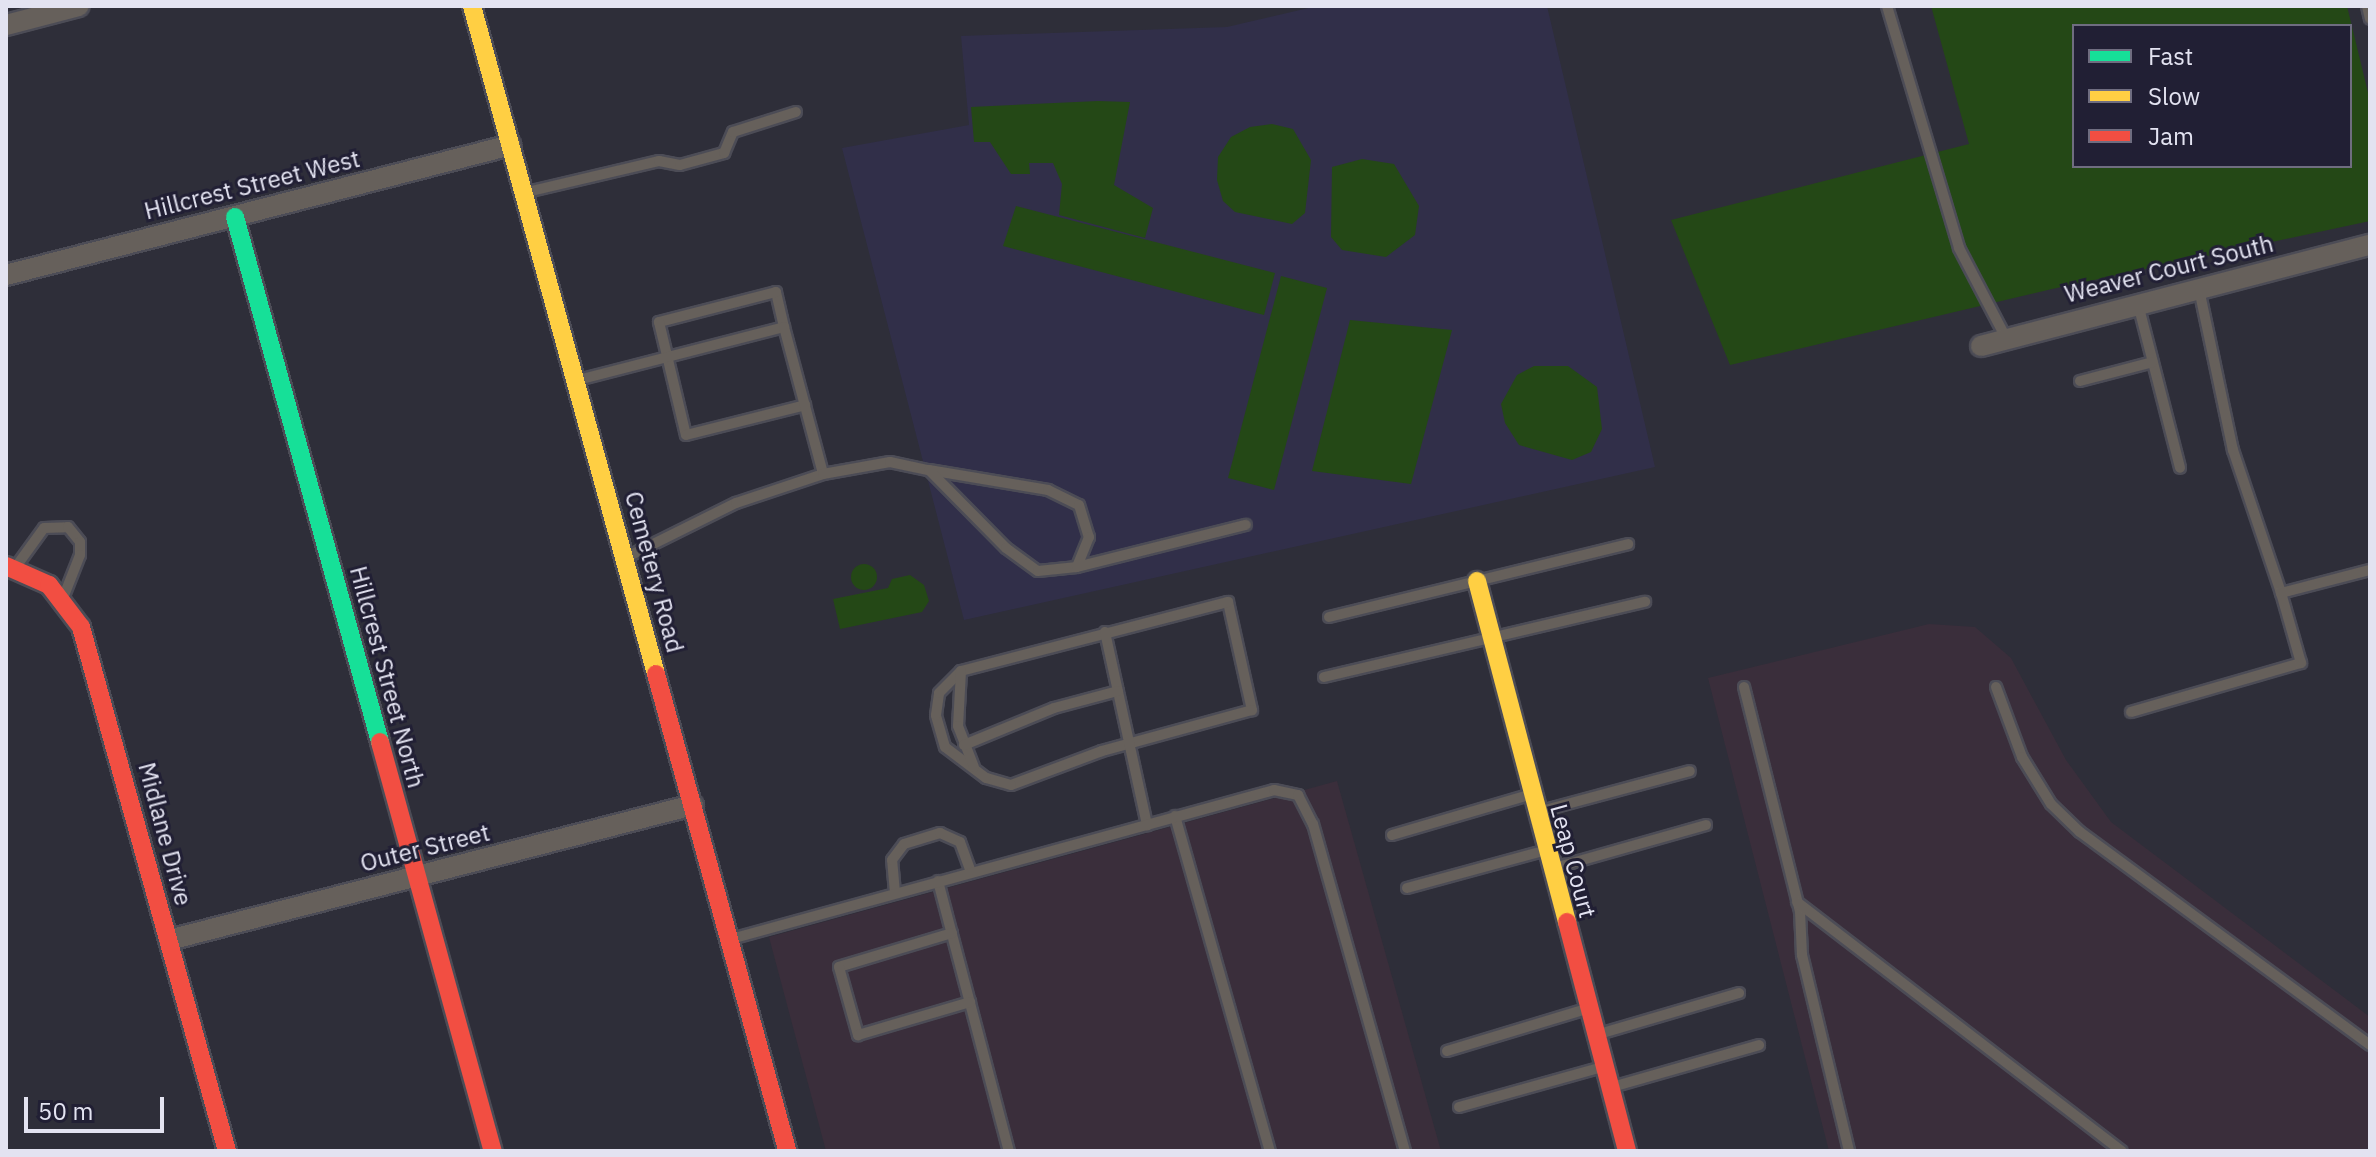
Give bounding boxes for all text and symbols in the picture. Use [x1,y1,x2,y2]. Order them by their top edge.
legend [2072,24,2352,168]
text: Fast [2148,40,2193,72]
text: Slow [2148,80,2200,112]
text: Jam [2148,120,2194,152]
street label: Hillcrest Street West [141,144,363,226]
street label: Weaver Court South [2062,229,2276,309]
street label: Cemetery Road [619,488,689,656]
street label: Hillcrest Street North [344,563,430,791]
street label: Midlane Drive [132,759,198,909]
street label: Leap Court [1544,801,1602,921]
street label: Outer Street [357,818,493,878]
scale bar [28,1081,168,1131]
text: 50 m [38,1095,93,1127]

